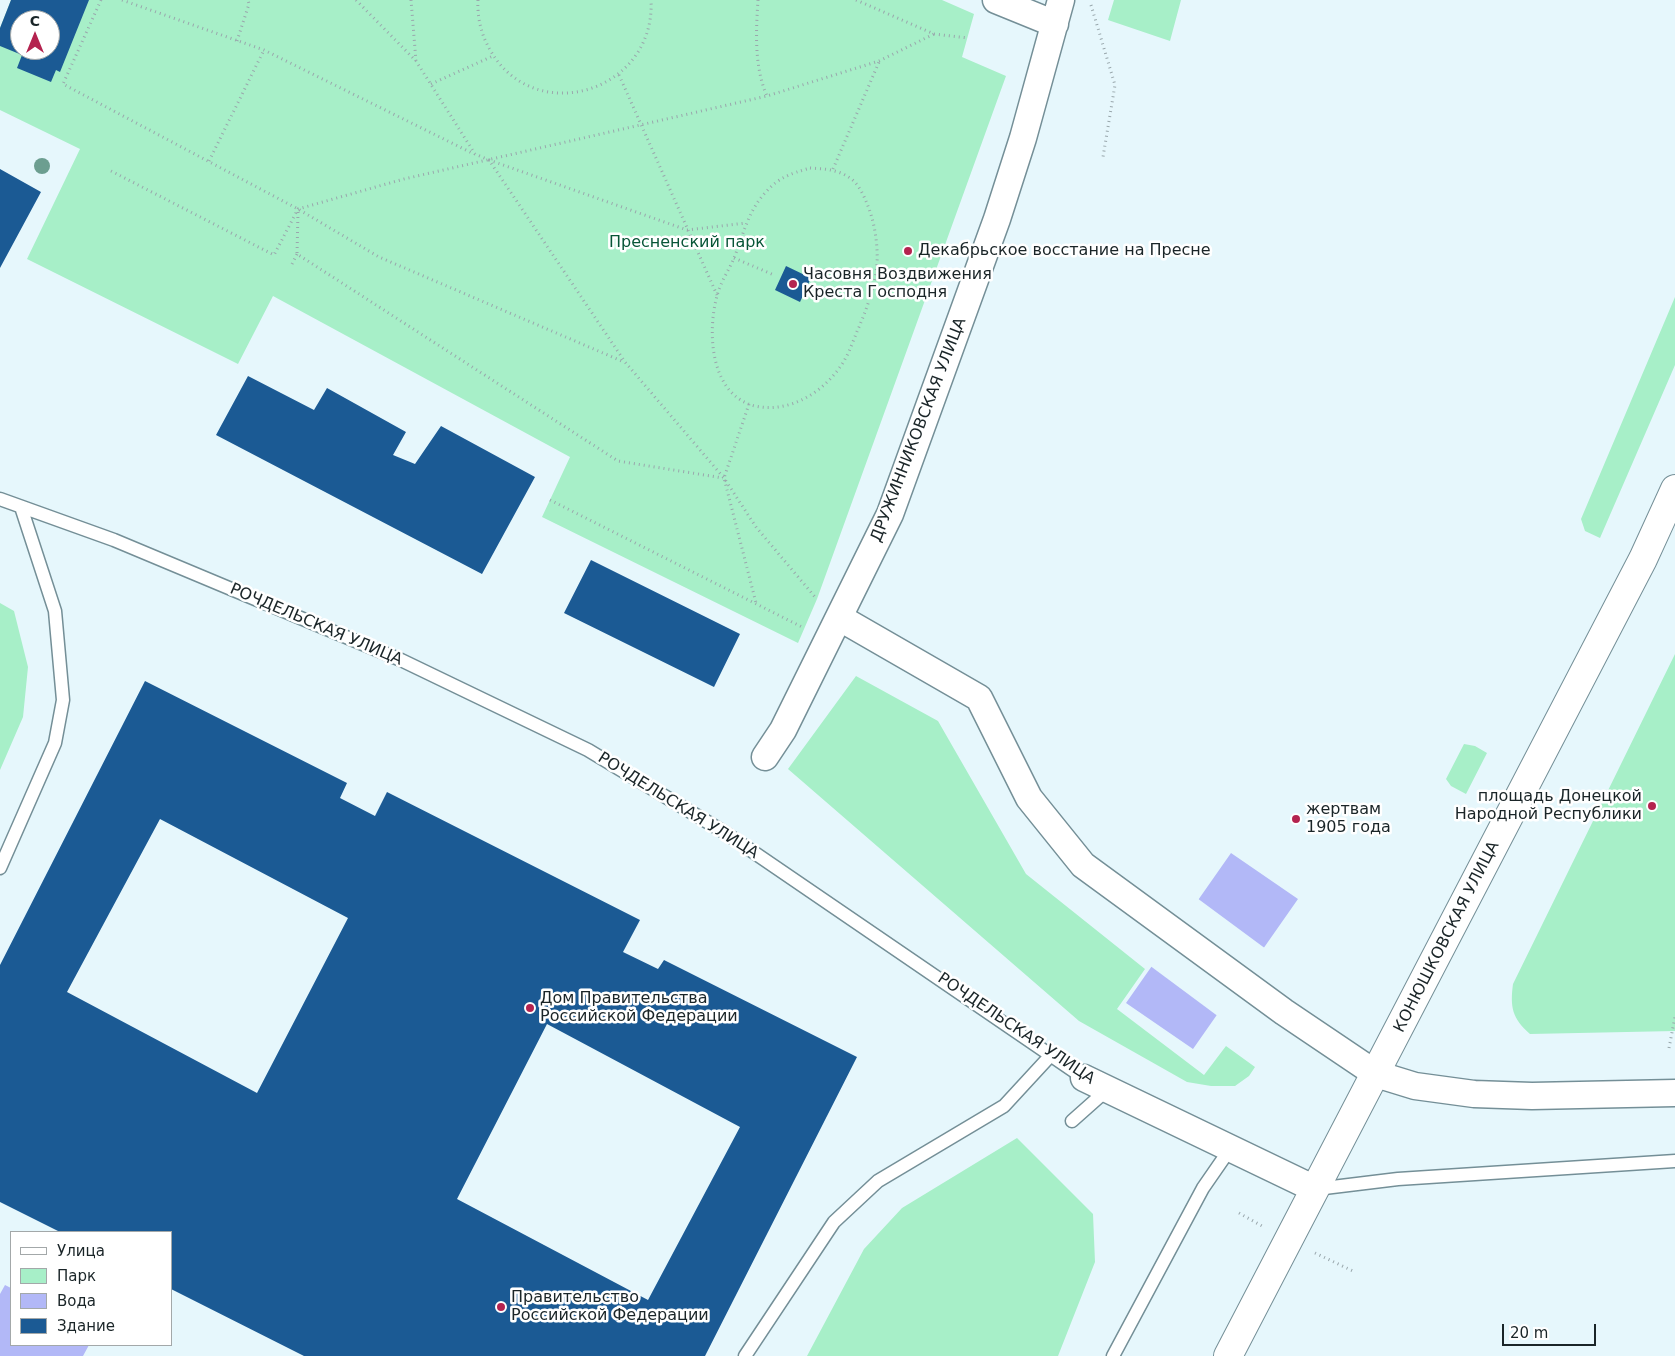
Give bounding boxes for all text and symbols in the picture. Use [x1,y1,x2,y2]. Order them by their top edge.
north arrow [10,10,60,60]
text: С [30,13,40,29]
park label: Пресненский парк [609,233,765,253]
place label: Декабрьское восстание на Пресне [918,241,1211,261]
marker: Декабрьское восстание на Пресне [902,245,914,257]
place label: Часовня Воздвижения Креста Господня [803,265,992,303]
marker: Часовня Воздвижения Креста Господня [787,278,799,290]
street label: ДРУЖИННИКОВСКАЯ УЛИЦА [867,315,971,545]
street label: РОЧДЕЛЬСКАЯ УЛИЦА [227,580,405,670]
street label: РОЧДЕЛЬСКАЯ УЛИЦА [594,749,762,863]
place label: площадь Донецкой Народной Республики [1455,787,1642,825]
place label: жертвам 1905 года [1306,800,1391,838]
marker: площадь Донецкой Народной Республики [1646,800,1658,812]
marker: жертвам 1905 года [1290,813,1302,825]
street label: КОНЮШКОВСКАЯ УЛИЦА [1390,838,1504,1036]
street label: РОЧДЕЛЬСКАЯ УЛИЦА [934,969,1098,1089]
place label: Дом Правительства Российской Федерации [540,989,738,1027]
marker: Дом Правительства Российской Федерации [524,1002,536,1014]
legend [10,1231,172,1346]
text: Улица [57,1242,105,1260]
text: Парк [57,1267,96,1285]
place label: Правительство Российской Федерации [511,1288,709,1326]
text: Вода [57,1292,96,1310]
marker: Правительство Российской Федерации [495,1301,507,1313]
scale bar [1505,1314,1599,1346]
text: Здание [57,1317,115,1335]
text: 20 m [1510,1324,1548,1342]

